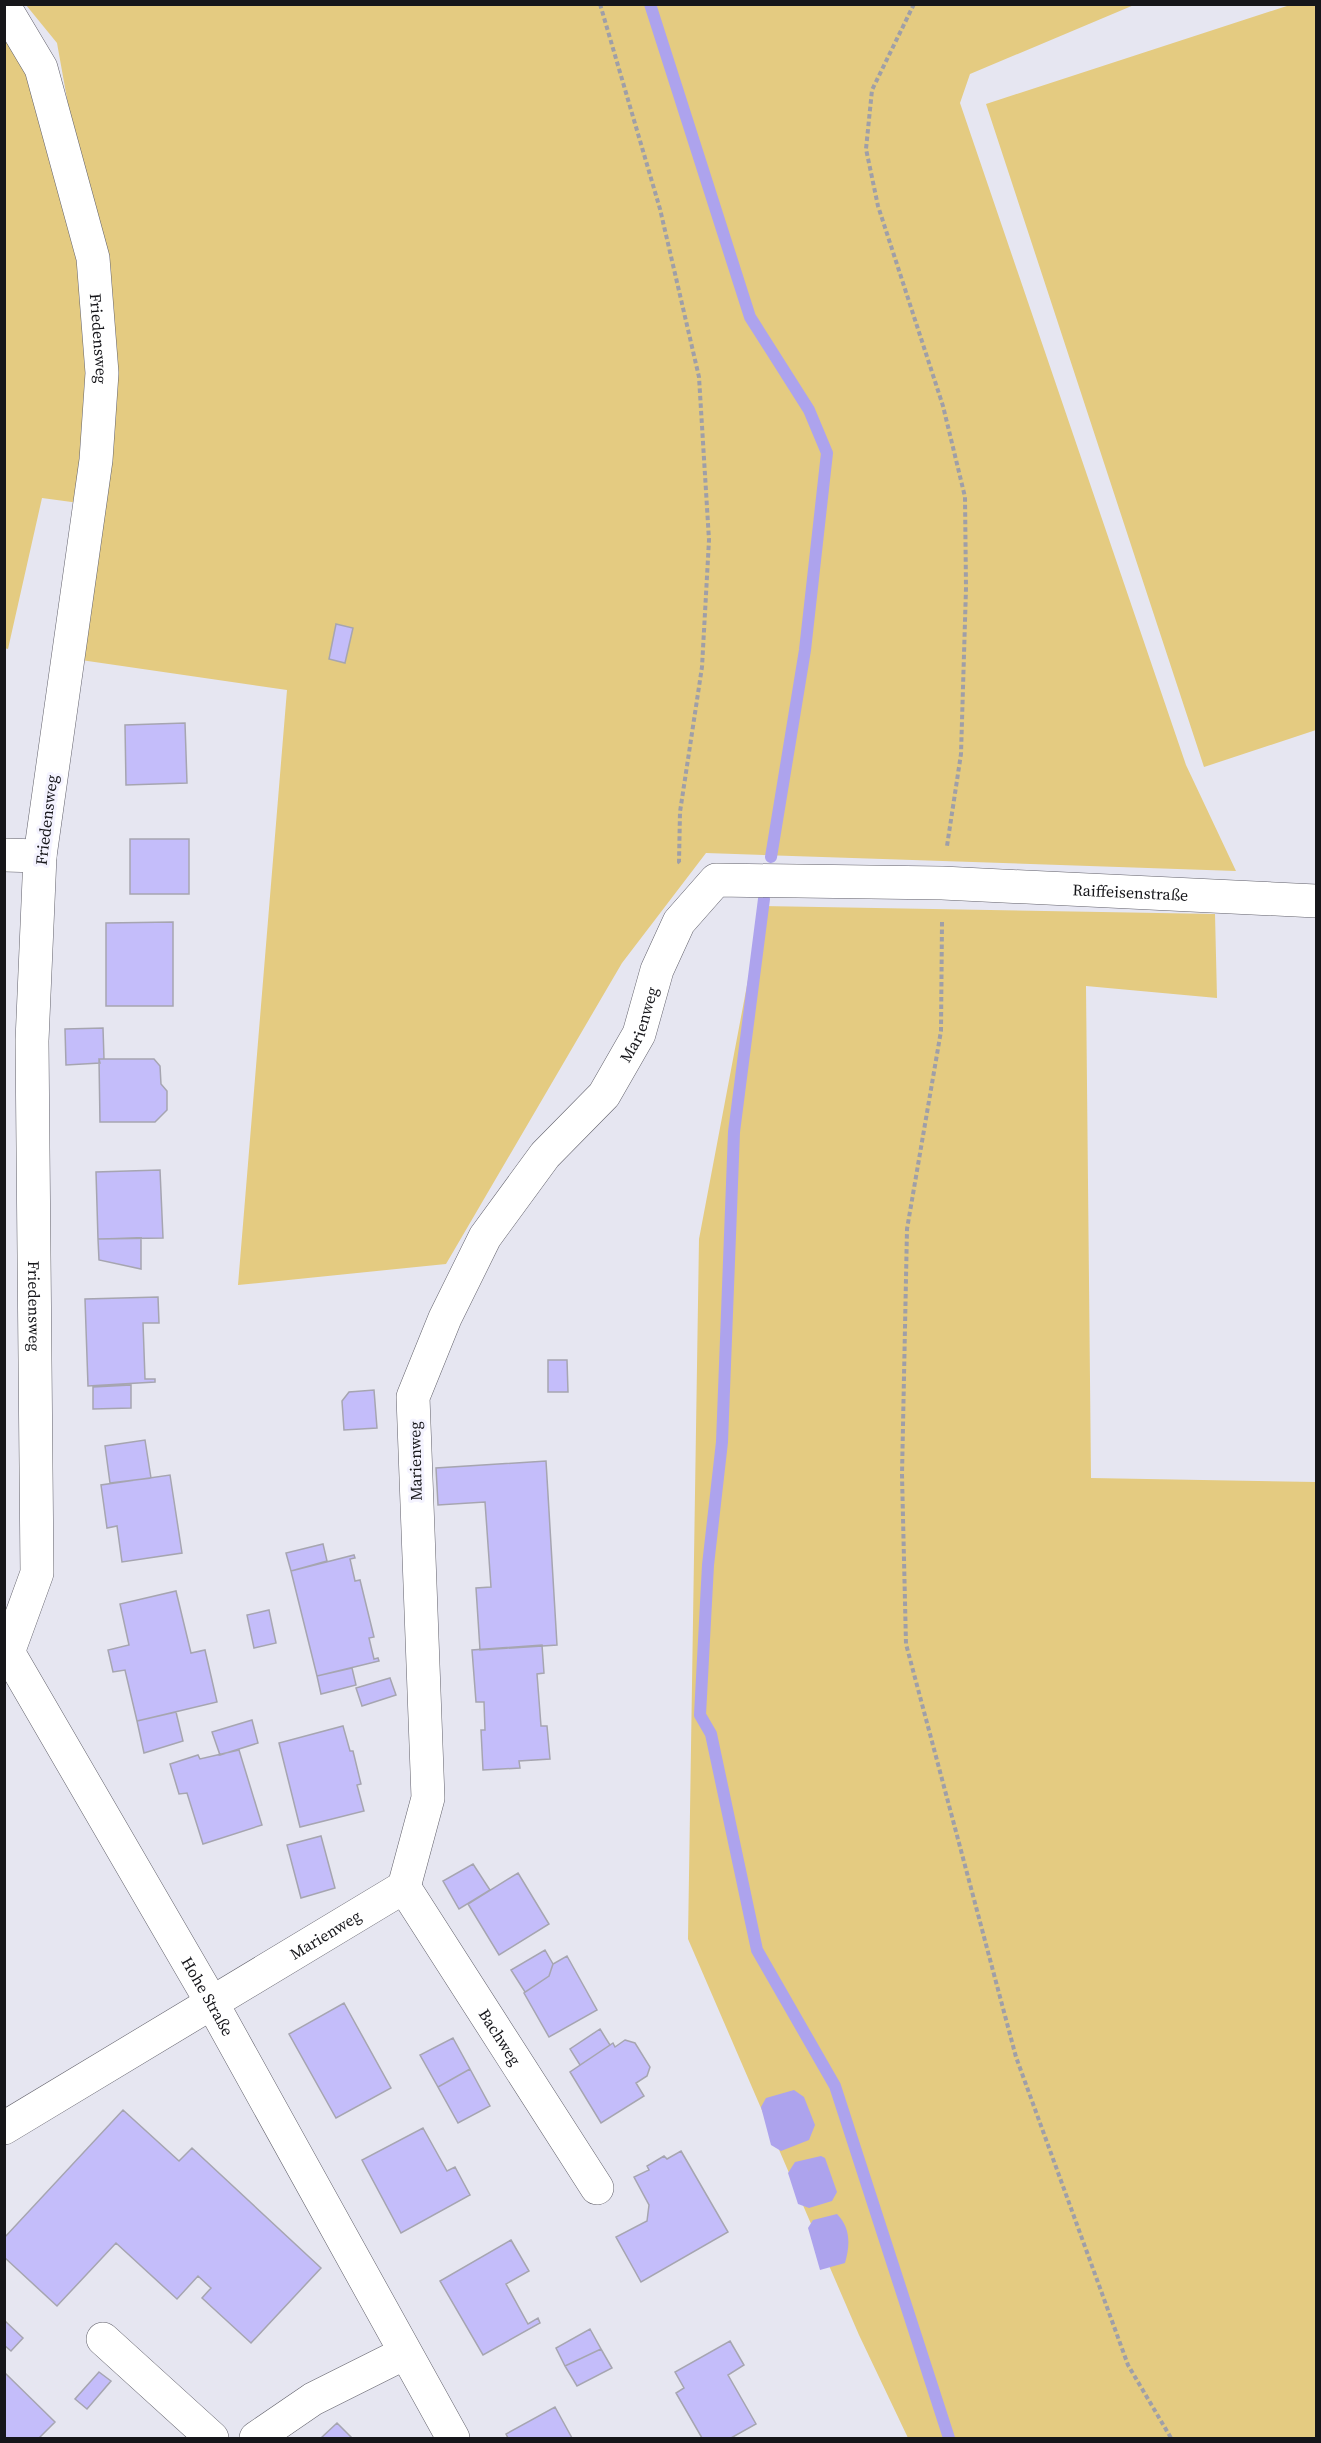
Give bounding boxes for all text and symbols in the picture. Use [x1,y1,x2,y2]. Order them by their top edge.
street label: Friedensweg [85,292,113,385]
street label: Friedensweg [30,774,62,866]
street label: Raiffeisenstraße [1072,878,1189,906]
street label: Marienweg [614,984,663,1066]
street label: Friedensweg [23,1261,46,1352]
street label: Marienweg [403,1421,427,1501]
street label: Marienweg [285,1905,365,1964]
street label: Hohe Straße [176,1952,239,2040]
street label: Bachweg [474,2004,526,2069]

